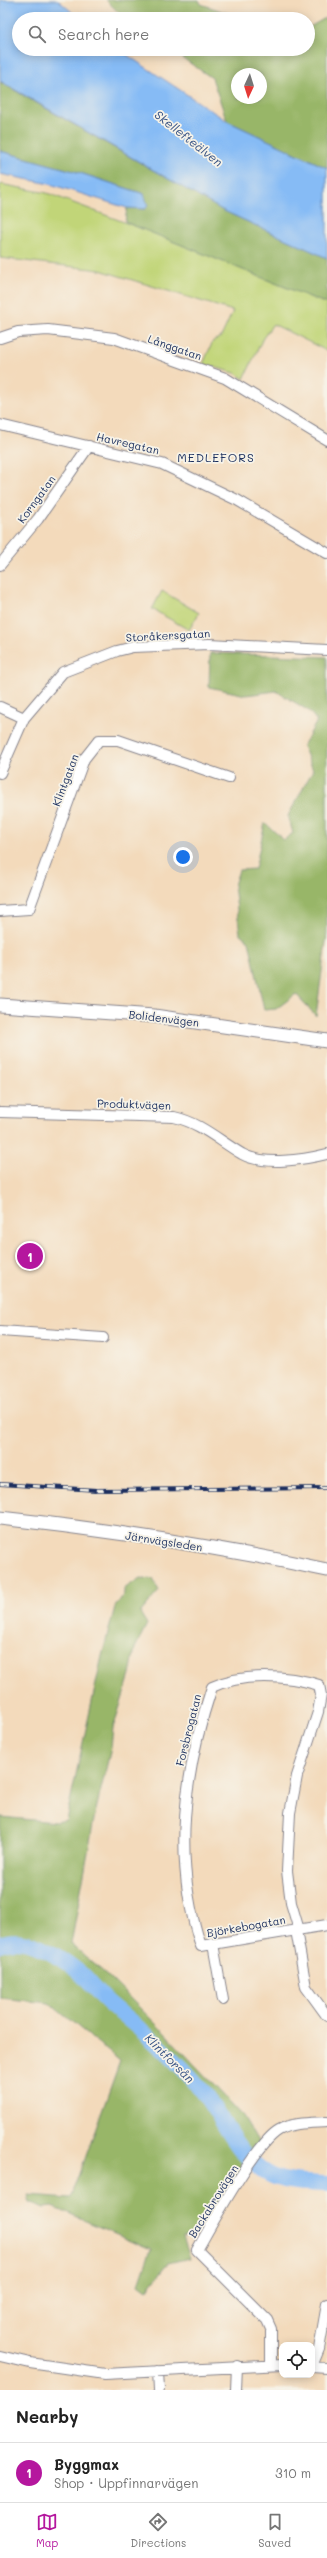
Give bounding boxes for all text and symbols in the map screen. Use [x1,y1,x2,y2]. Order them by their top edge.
search box [12,12,315,56]
icon: search [26,23,48,45]
text: Search here [58,24,149,44]
north arrow [231,68,267,104]
water label: Skellefteälven [152,106,227,170]
street label: Långgatan [146,331,204,363]
street label: Havregatan [95,429,161,457]
district label: MEDLEFORS [177,449,255,465]
street label: Korngatan [14,472,58,526]
street label: Storåkersgatan [125,625,211,645]
street label: Klintgatan [48,752,82,808]
your location [173,847,193,867]
street label: Bolidenvägen [128,1006,200,1030]
street label: Produktvägen [97,1095,171,1113]
pin: 1 [17,1241,43,1271]
street label: Järnvägsleden [124,1527,204,1555]
street label: Forsbrogatan [172,1692,204,1768]
street label: Björkebogatan [205,1912,287,1940]
water label: Klintforsån [142,2030,198,2086]
street label: Backabrovägen [185,2162,241,2240]
map controls [279,2342,315,2378]
button: locate [279,2342,315,2378]
text: Nearby [16,2405,78,2427]
text: Byggmax [54,2454,119,2474]
text: 1 [26,2464,32,2481]
text: 310 m [275,2464,311,2481]
text: Shop · Uppfinnarvägen [54,2474,198,2491]
tab: Map [36,2511,58,2550]
tab: Directions [130,2511,186,2550]
tab: Saved [258,2511,291,2550]

